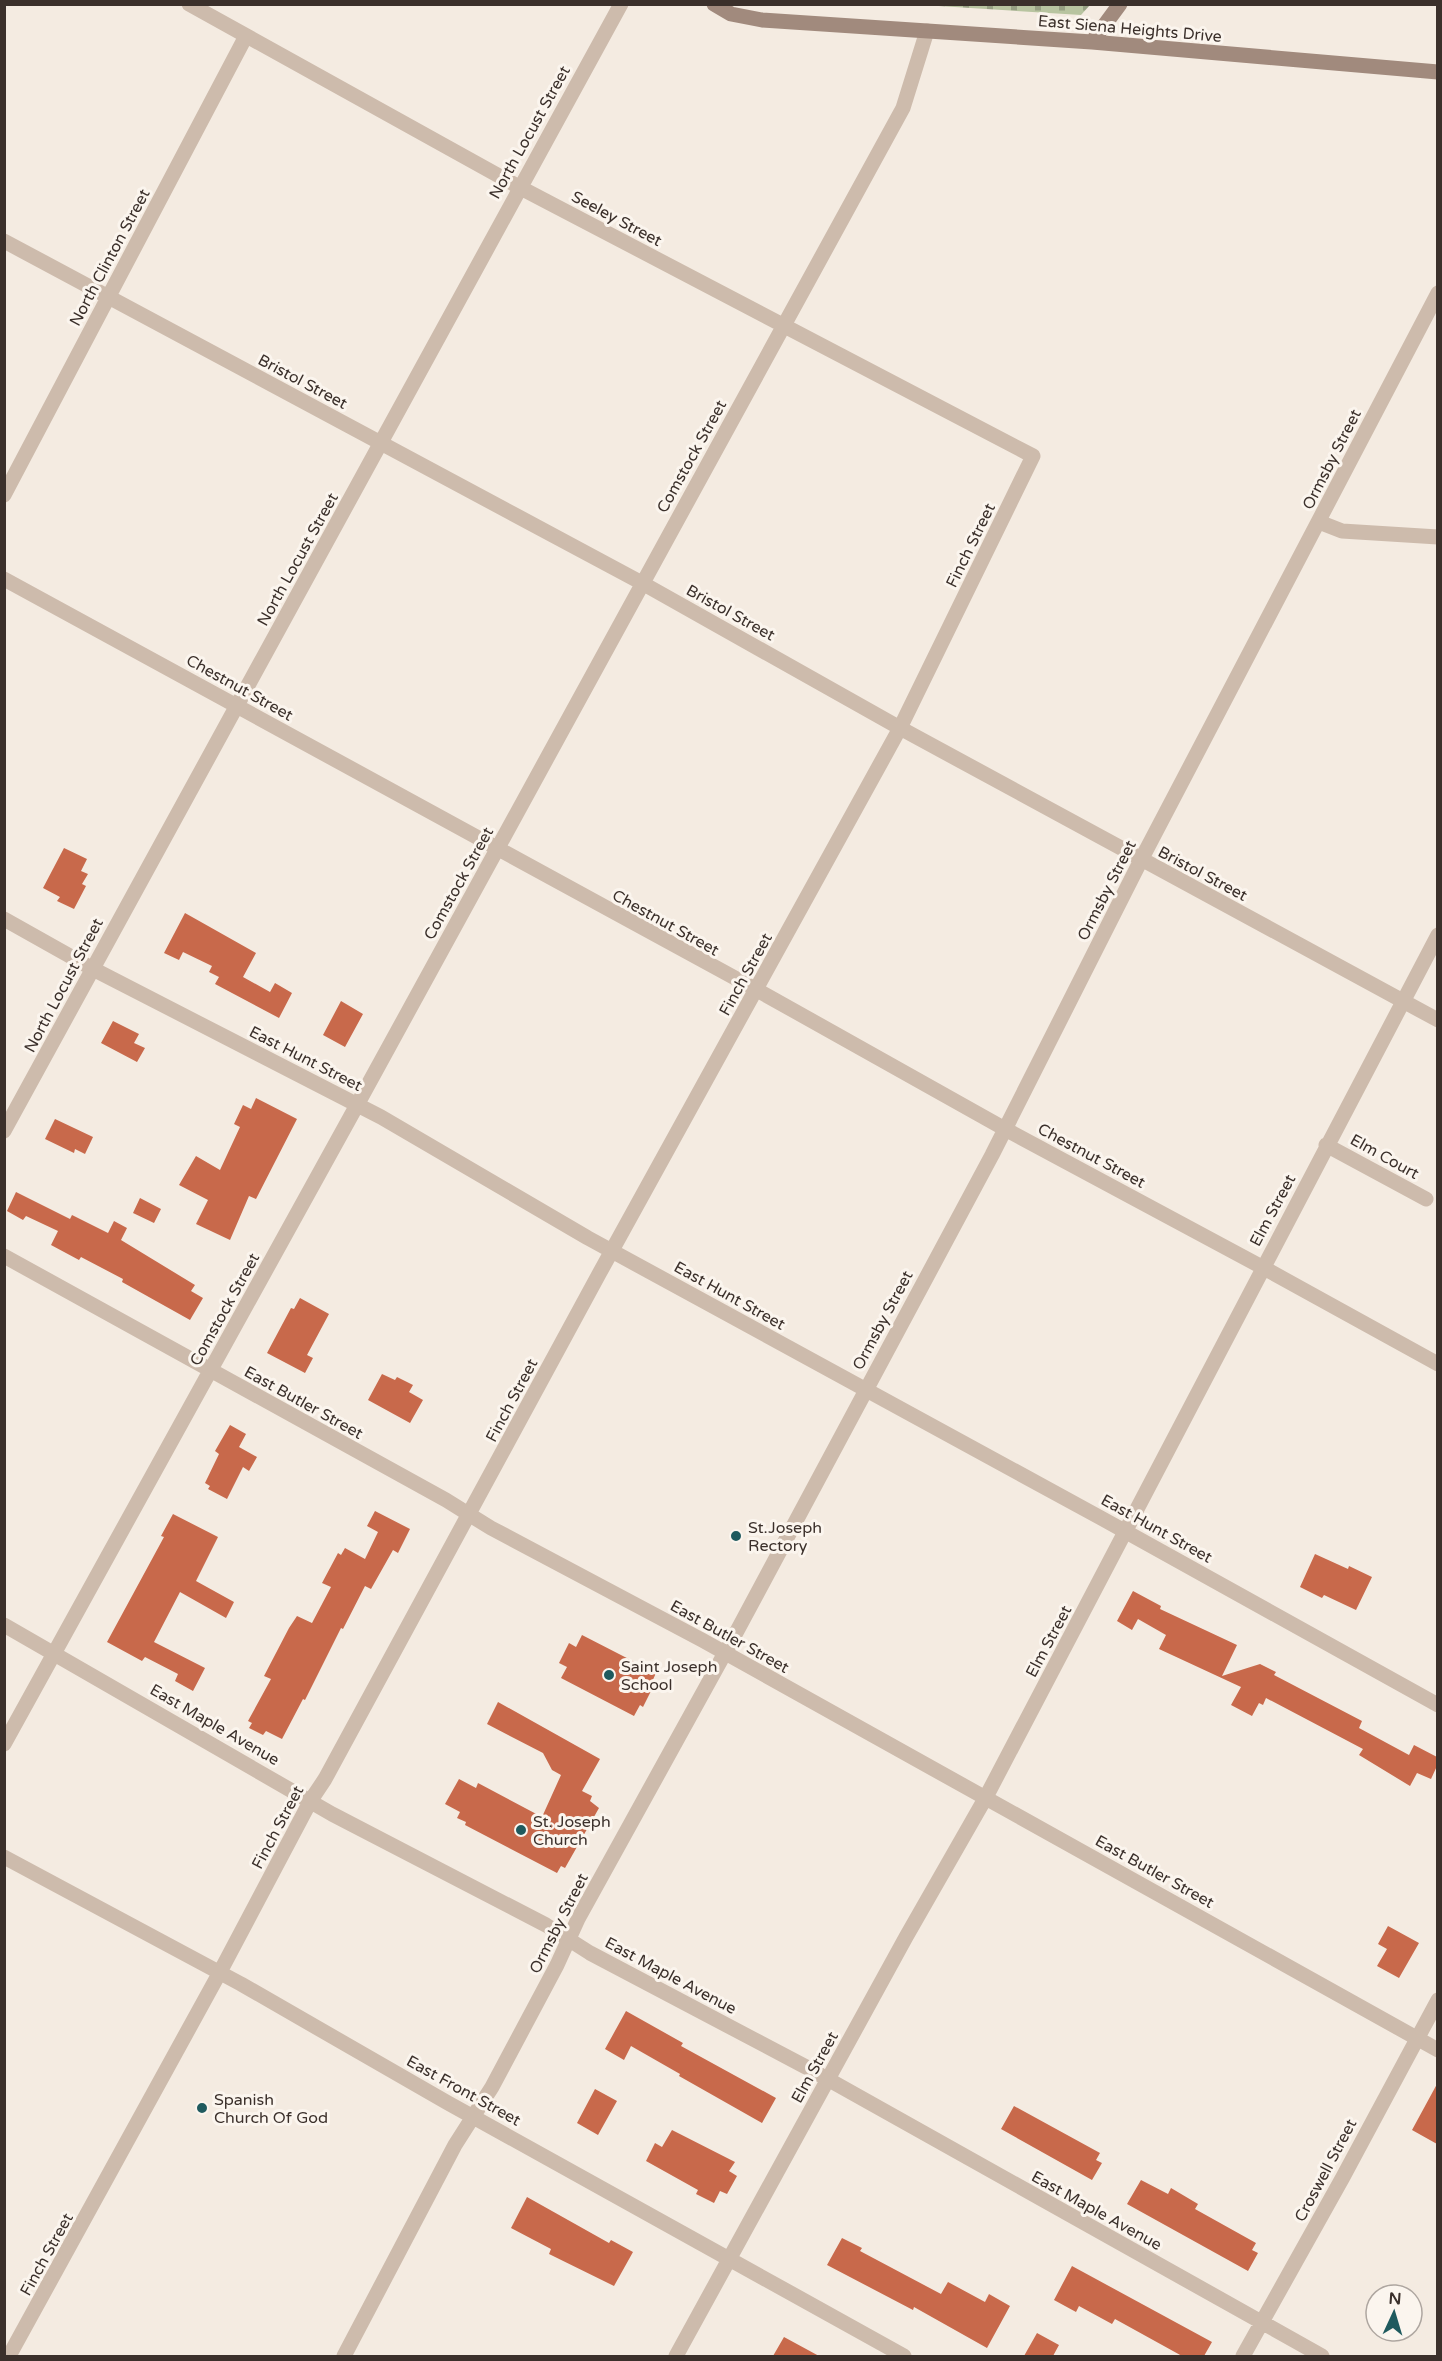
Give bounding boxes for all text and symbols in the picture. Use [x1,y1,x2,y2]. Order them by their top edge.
street label: East Siena Heights Drive [1037,11,1223,47]
street label: North Locust Street [485,62,575,203]
street label: North Clinton Street [65,185,155,329]
street label: Seeley Street [568,187,665,251]
street label: Bristol Street [254,350,351,414]
street label: Comstock Street [653,397,731,516]
street label: Ormsby Street [1298,406,1366,513]
street label: North Locust Street [253,489,343,630]
street label: Finch Street [942,500,1000,591]
street label: Bristol Street [683,580,778,645]
street label: Chestnut Street [183,650,296,725]
street label: Comstock Street [420,824,498,943]
street label: Ormsby Street [1073,837,1141,944]
street label: Bristol Street [1154,842,1251,906]
street label: Chestnut Street [609,885,722,960]
street label: North Locust Street [20,915,108,1056]
street label: Finch Street [715,930,777,1019]
street label: East Hunt Street [246,1022,365,1096]
street label: Chestnut Street [1034,1119,1149,1193]
street label: Elm Court [1347,1130,1422,1184]
street label: Elm Street [1246,1171,1300,1250]
street label: Comstock Street [186,1250,264,1369]
street label: East Hunt Street [670,1257,789,1335]
street label: Ormsby Street [848,1267,917,1374]
street label: Finch Street [482,1355,542,1446]
street label: East Butler Street [241,1362,366,1444]
street label: East Hunt Street [1097,1490,1216,1568]
place label: St.Joseph Rectory [748,1518,822,1556]
marker: St.Joseph Rectory [729,1529,743,1543]
street label: East Butler Street [667,1596,792,1678]
street label: Elm Street [1022,1602,1076,1681]
place label: Saint Joseph School [621,1657,717,1695]
marker: Saint Joseph School [602,1668,616,1682]
street label: East Maple Avenue [146,1680,283,1770]
street label: Finch Street [248,1782,308,1873]
place label: St. Joseph Church [533,1812,611,1850]
marker: St. Joseph Church [514,1823,528,1837]
street label: East Butler Street [1092,1831,1217,1913]
street label: Ormsby Street [525,1870,593,1977]
street label: East Maple Avenue [601,1933,740,2019]
street label: Elm Street [787,2028,843,2107]
street label: East Front Street [403,2051,524,2131]
place label: Spanish Church Of God [214,2090,328,2128]
marker: Spanish Church Of God [195,2101,209,2115]
street label: Croswell Street [1290,2116,1361,2225]
street label: East Maple Avenue [1028,2167,1165,2255]
street label: Finch Street [16,2210,78,2299]
north arrow [1364,2283,1424,2343]
text: N [1388,2289,1402,2309]

